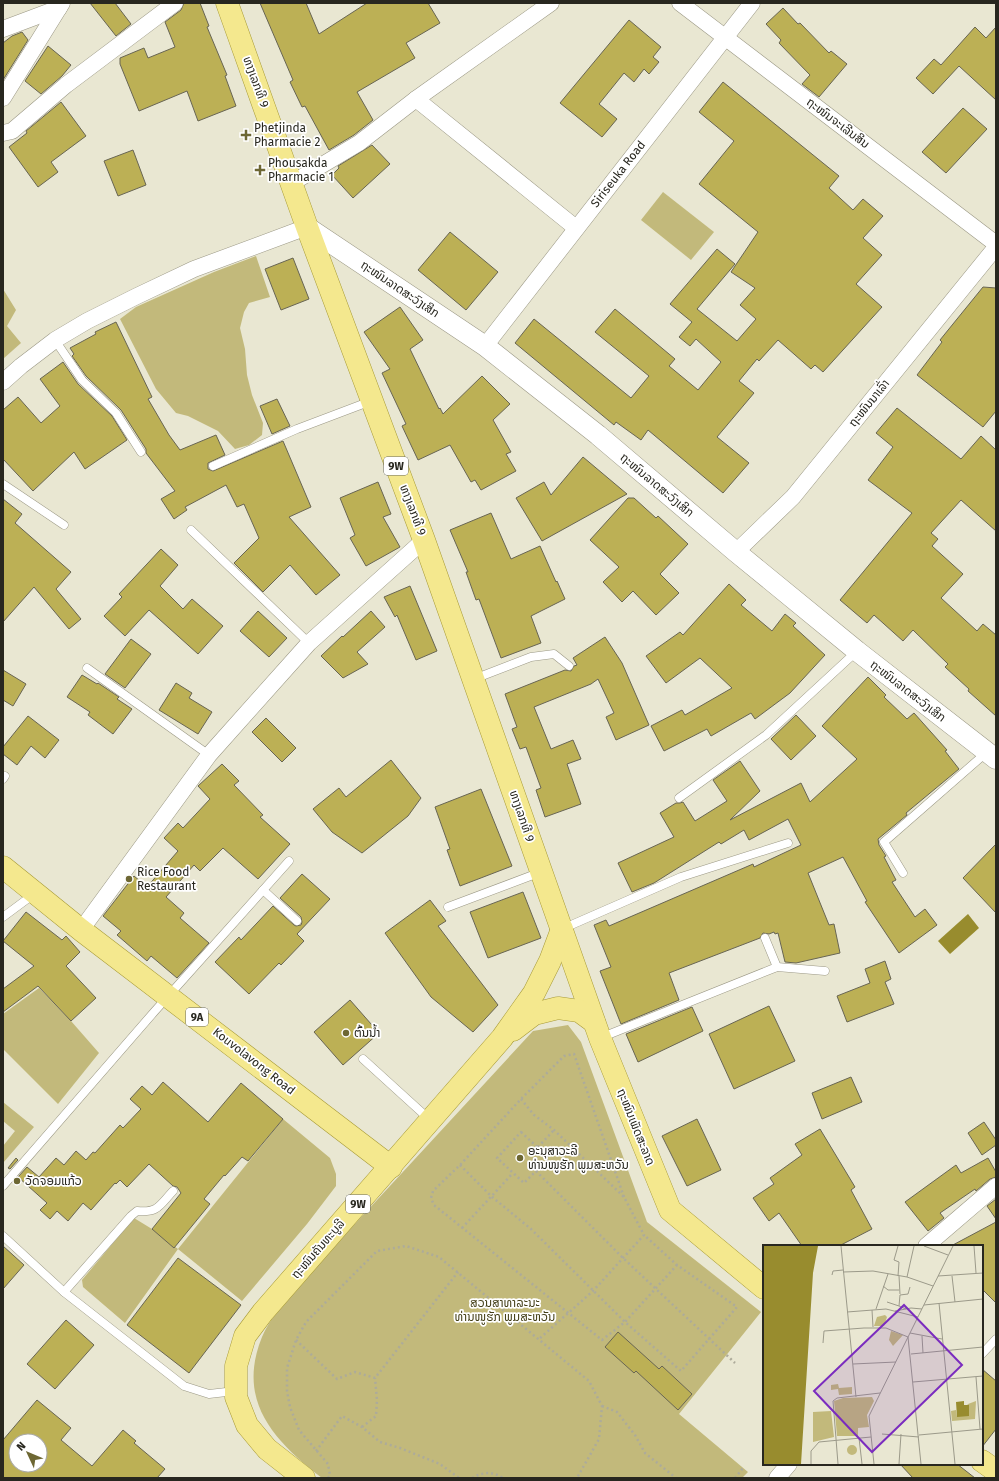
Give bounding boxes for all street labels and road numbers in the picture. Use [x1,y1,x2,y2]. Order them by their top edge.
street label: ທາງເລກທີ 9 [240,54,272,110]
street label: ຖະໜົນຈະເລີນສິນ [804,95,872,151]
street label: Siriseuka Road [588,138,648,210]
street label: ຖະໜົນລາດສະວົງເສິກ [358,258,442,320]
street label: ຖະໜົນນາເລົ່າ [844,375,892,430]
street label: ຖະໜົນລາດສະວົງເສິກ [617,450,697,520]
road number: 9W [384,457,408,475]
street label: ທາງເລກທີ 9 [397,483,429,537]
street label: ຖະໜົນລາດສະວົງເສິກ [868,657,948,725]
street label: ທາງເລກທີ 9 [507,788,537,844]
road number: 9A [186,1008,208,1026]
street label: Kouvolavong Road [210,1025,298,1097]
street label: ຖະໜົນເພັດສະລາດ [614,1086,658,1168]
road number: 9W [346,1195,370,1213]
street label: ຖະໜົນຄັນທະບູລີ [289,1217,348,1282]

